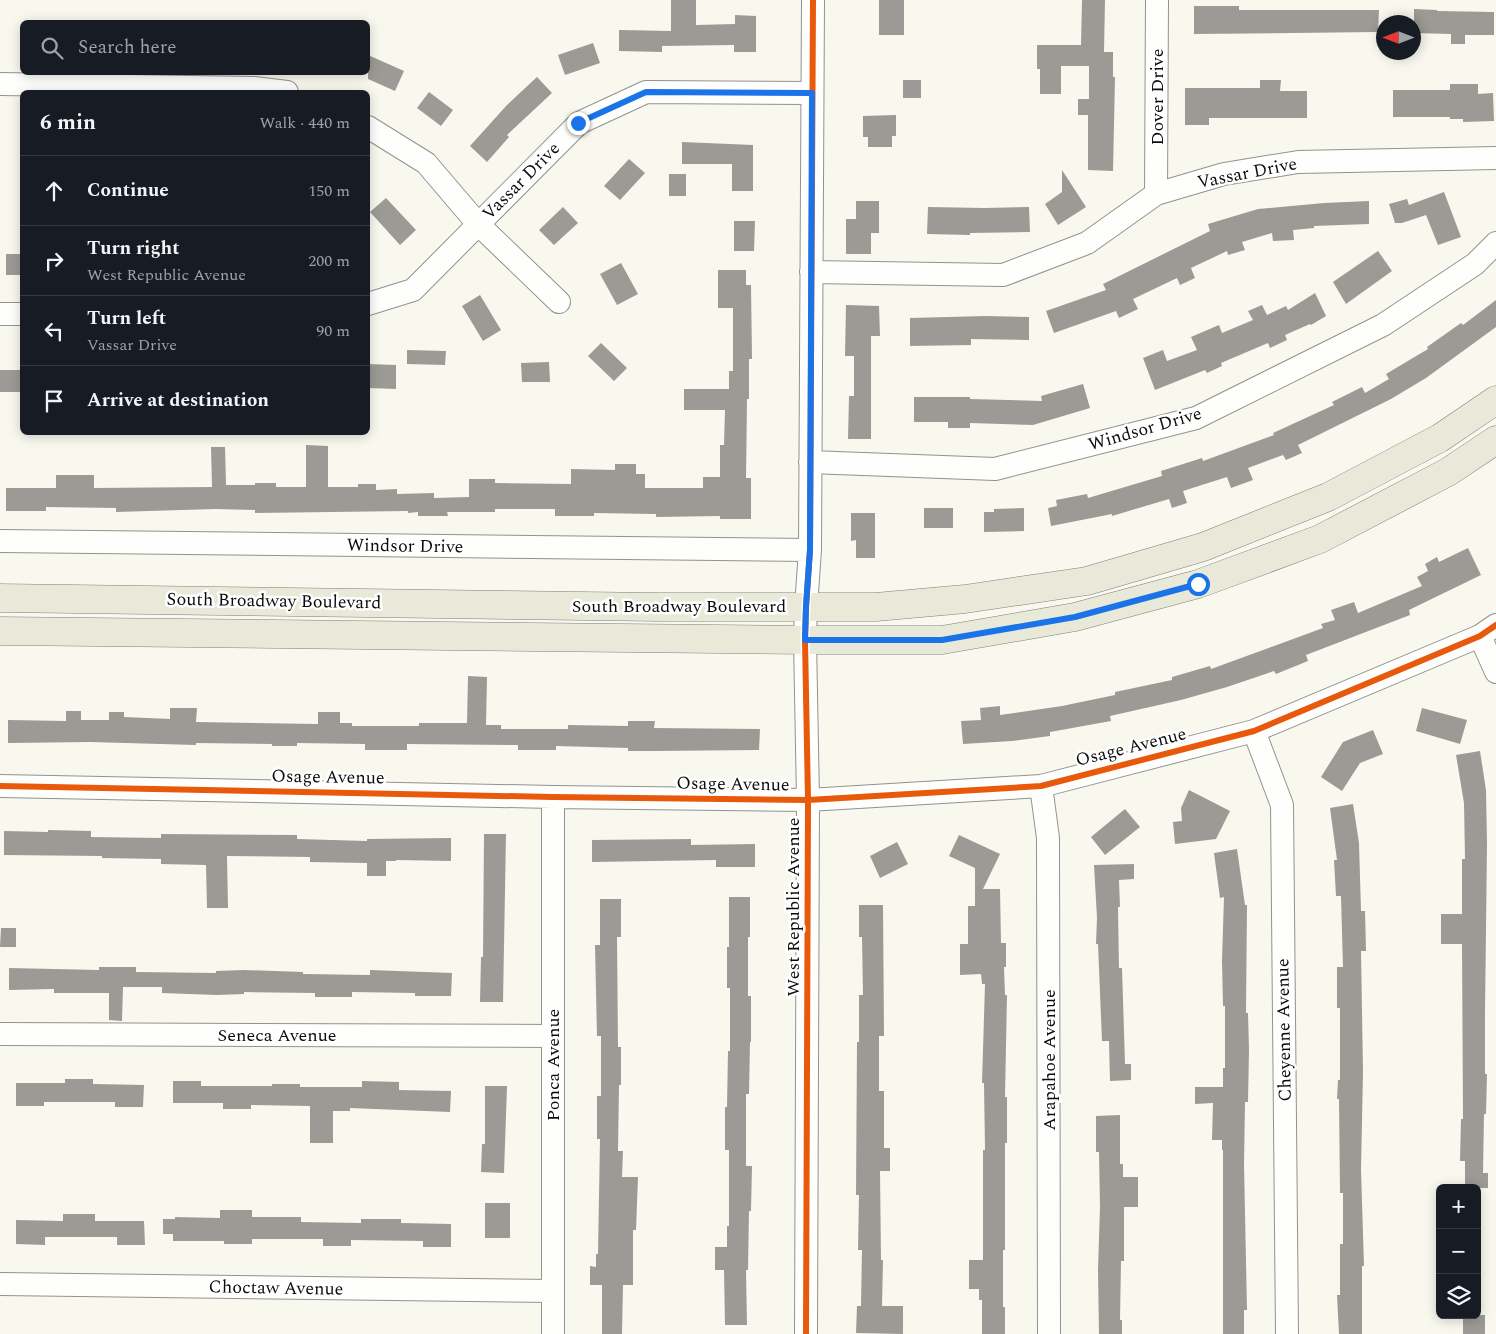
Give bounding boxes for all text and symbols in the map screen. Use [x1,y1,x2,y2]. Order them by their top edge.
north arrow [1376,15,1421,60]
search box [20,20,370,75]
text: Search here [78,33,177,62]
icon: search [38,34,66,62]
street label: Dover Drive [1144,49,1171,145]
text: 6 min [40,107,96,139]
text: Walk · 440 m [259,111,350,135]
route end [567,112,590,135]
street label: Vassar Drive [476,136,566,226]
street label: Vassar Drive [1195,150,1299,196]
text: Continue [87,176,169,205]
icon: ahead [40,177,68,205]
text: 150 m [308,179,350,203]
text: Turn right [87,234,180,263]
icon: right [40,247,68,275]
text: 200 m [308,249,350,273]
text: West Republic Avenue [87,263,246,287]
text: Turn left [87,304,166,333]
icon: left [40,317,68,345]
text: 90 m [316,319,350,343]
text: Vassar Drive [87,333,177,357]
text: Arrive at destination [87,386,269,415]
icon: arrive [40,387,68,415]
street label: Windsor Drive [1085,400,1205,458]
street label: Windsor Drive [346,531,464,561]
route start [1187,573,1210,596]
street label: South Broadway Boulevard [166,586,382,616]
street label: South Broadway Boulevard [572,593,786,620]
street label: Osage Avenue [1073,720,1189,774]
street label: Osage Avenue [271,763,385,791]
street label: Osage Avenue [676,770,790,798]
street label: West Republic Avenue [780,818,807,996]
street label: Cheyenne Avenue [1269,958,1299,1102]
street label: Arapahoe Avenue [1036,989,1063,1131]
street label: Ponca Avenue [540,1009,567,1121]
street label: Seneca Avenue [217,1022,337,1049]
map controls [1436,1184,1481,1319]
button: + [1436,1184,1481,1229]
button: − [1436,1229,1481,1274]
street label: Choctaw Avenue [208,1273,344,1303]
button: layers [1436,1274,1481,1319]

